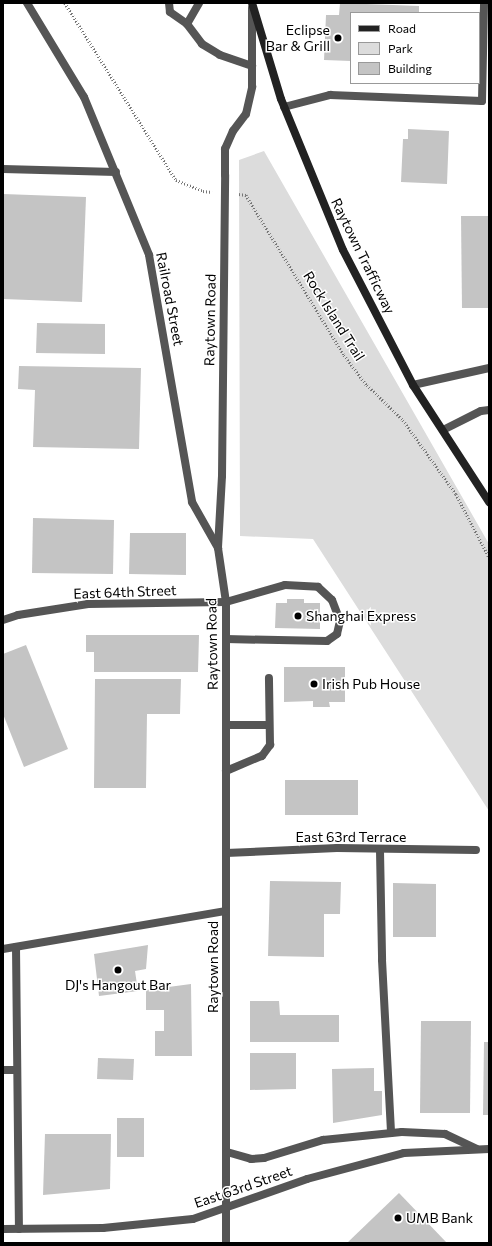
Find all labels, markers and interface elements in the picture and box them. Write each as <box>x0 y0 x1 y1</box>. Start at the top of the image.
legend <box>350 12 480 84</box>
text: Road <box>388 21 416 35</box>
place label: Eclipse Bar & Grill <box>266 22 330 54</box>
marker: Eclipse Bar & Grill <box>333 33 343 43</box>
text: Park <box>388 41 413 55</box>
text: Building <box>388 61 432 75</box>
street label: Raytown Trafficway <box>328 195 398 317</box>
street label: Railroad Street <box>153 251 187 347</box>
street label: Rock Island Trail <box>300 268 368 364</box>
street label: Raytown Road <box>201 274 219 366</box>
street label: East 64th Street <box>73 582 177 602</box>
street label: Raytown Road <box>203 598 221 690</box>
place label: Shanghai Express <box>306 608 416 624</box>
marker: Shanghai Express <box>293 611 303 621</box>
place label: Irish Pub House <box>322 676 420 692</box>
marker: Irish Pub House <box>309 679 319 689</box>
street label: East 63rd Terrace <box>296 829 406 845</box>
street label: Raytown Road <box>205 921 221 1013</box>
marker: DJ's Hangout Bar <box>113 965 123 975</box>
place label: DJ's Hangout Bar <box>65 977 171 993</box>
street label: East 63rd Street <box>192 1162 294 1212</box>
place label: UMB Bank <box>406 1210 473 1226</box>
marker: UMB Bank <box>393 1213 403 1223</box>

